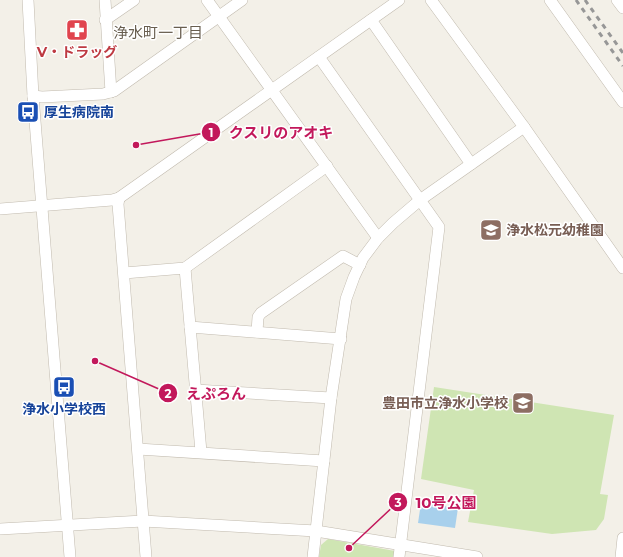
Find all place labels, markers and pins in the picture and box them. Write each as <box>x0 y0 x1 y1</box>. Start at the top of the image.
pharmacy icon: V・ドラッグ <box>64 17 90 43</box>
place label: V・ドラッグ <box>36 43 117 61</box>
bus stop icon: 厚生病院南 <box>15 99 41 125</box>
place label: 厚生病院南 <box>44 103 114 121</box>
callout: クスリのアオキ <box>201 119 342 146</box>
school or university icon: 浄水松元幼稚園 <box>478 217 504 243</box>
place label: 浄水松元幼稚園 <box>506 221 604 239</box>
bus stop icon: 浄水小学校西 <box>51 374 77 400</box>
callout: えぷろん <box>158 380 254 407</box>
school or university icon: 豊田市立浄水小学校 <box>510 390 536 416</box>
place label: 豊田市立浄水小学校 <box>382 394 508 412</box>
place label: 浄水小学校西 <box>22 400 106 418</box>
callout: 10号公園 <box>388 489 485 516</box>

